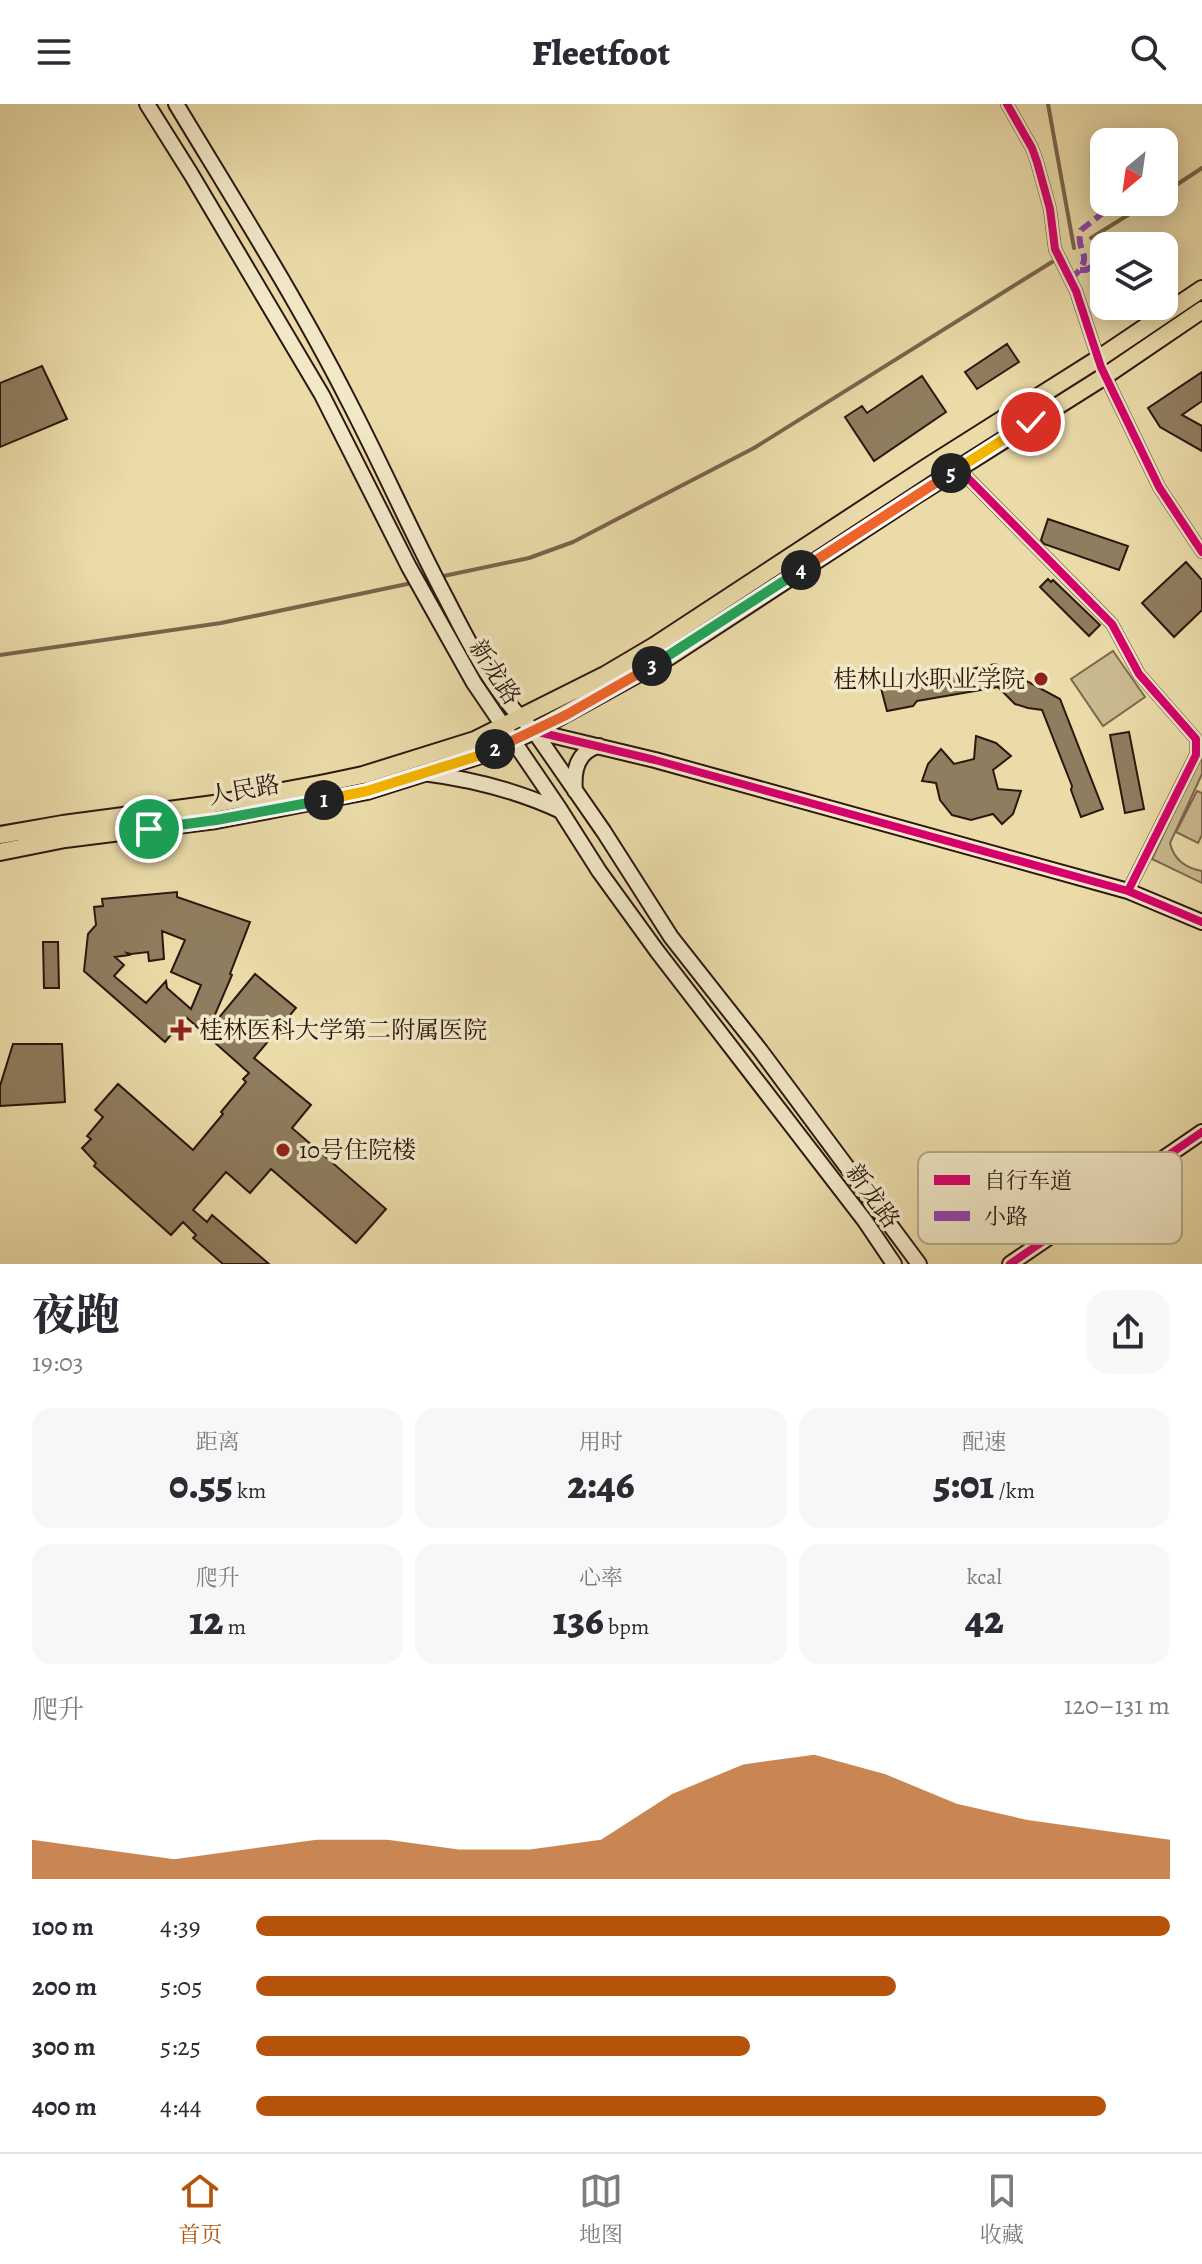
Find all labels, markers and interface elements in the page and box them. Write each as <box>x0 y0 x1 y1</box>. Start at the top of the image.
text: Fleetfoot <box>532 28 670 77</box>
icon: menu <box>32 30 76 74</box>
icon: search <box>1126 30 1170 74</box>
north arrow <box>1090 128 1178 216</box>
map controls <box>1090 128 1178 320</box>
button: layers <box>1090 232 1178 320</box>
pin <box>997 388 1065 456</box>
icon: check <box>1009 400 1053 444</box>
pin: 5 <box>931 453 971 493</box>
text: 5 <box>946 458 956 488</box>
pin: 4 <box>781 550 821 590</box>
text: 4 <box>796 555 806 585</box>
street label: 新龙路 <box>462 633 528 711</box>
pin: 3 <box>632 646 672 686</box>
text: 3 <box>647 651 657 681</box>
place label: 桂林山水职业学院 <box>833 663 1025 695</box>
marker: 桂林山水职业学院 <box>1032 670 1050 688</box>
pin: 2 <box>475 729 515 769</box>
text: 2 <box>490 734 500 764</box>
street label: 人民路 <box>206 768 282 812</box>
pin: 1 <box>304 780 344 820</box>
text: 1 <box>320 785 328 815</box>
pin <box>115 795 183 863</box>
icon: arrive <box>127 807 171 851</box>
place label: 桂林医科大学第二附属医院 <box>199 1014 487 1046</box>
marker: 桂林医科大学第二附属医院 <box>170 1019 192 1041</box>
place label: 10号住院楼 <box>299 1134 416 1166</box>
marker: 10号住院楼 <box>274 1141 292 1159</box>
legend <box>918 1152 1182 1244</box>
street label: 新龙路 <box>839 1157 907 1235</box>
text: 自行车道 <box>984 1166 1072 1196</box>
text: 小路 <box>984 1202 1028 1232</box>
text: 夜跑 <box>32 1285 120 1345</box>
button: share <box>1086 1290 1170 1374</box>
text: 19:03 <box>32 1345 84 1380</box>
text: 距离 <box>196 1427 240 1457</box>
text: 用时 <box>579 1427 623 1457</box>
text: 配速 <box>962 1427 1006 1457</box>
text: 0.55 <box>169 1457 233 1512</box>
text: 2:46 <box>567 1457 634 1512</box>
text: 5:01 <box>934 1457 994 1512</box>
text: km <box>233 1476 266 1506</box>
text: /km <box>994 1476 1035 1506</box>
text: kcal <box>967 1562 1002 1592</box>
text: 爬升 <box>196 1563 240 1593</box>
text: 心率 <box>579 1563 623 1593</box>
text: 42 <box>965 1592 1004 1647</box>
text: 12 <box>189 1593 223 1648</box>
text: 136 <box>553 1593 604 1648</box>
text: m <box>223 1612 246 1642</box>
text: bpm <box>604 1612 649 1642</box>
text: 120–131 m <box>1064 1688 1170 1723</box>
text: 爬升 <box>32 1692 84 1727</box>
text: 100 m <box>32 1909 94 1944</box>
text: 4:39 <box>160 1909 201 1944</box>
text: 200 m <box>32 1969 97 2004</box>
text: 5:05 <box>160 1969 202 2004</box>
text: 300 m <box>32 2029 96 2064</box>
text: 5:25 <box>160 2029 201 2064</box>
text: 400 m <box>32 2089 97 2124</box>
text: 4:44 <box>160 2089 202 2124</box>
tab: 首页 <box>178 2169 222 2250</box>
tab: 地图 <box>579 2169 623 2250</box>
tab: 收藏 <box>980 2169 1024 2250</box>

